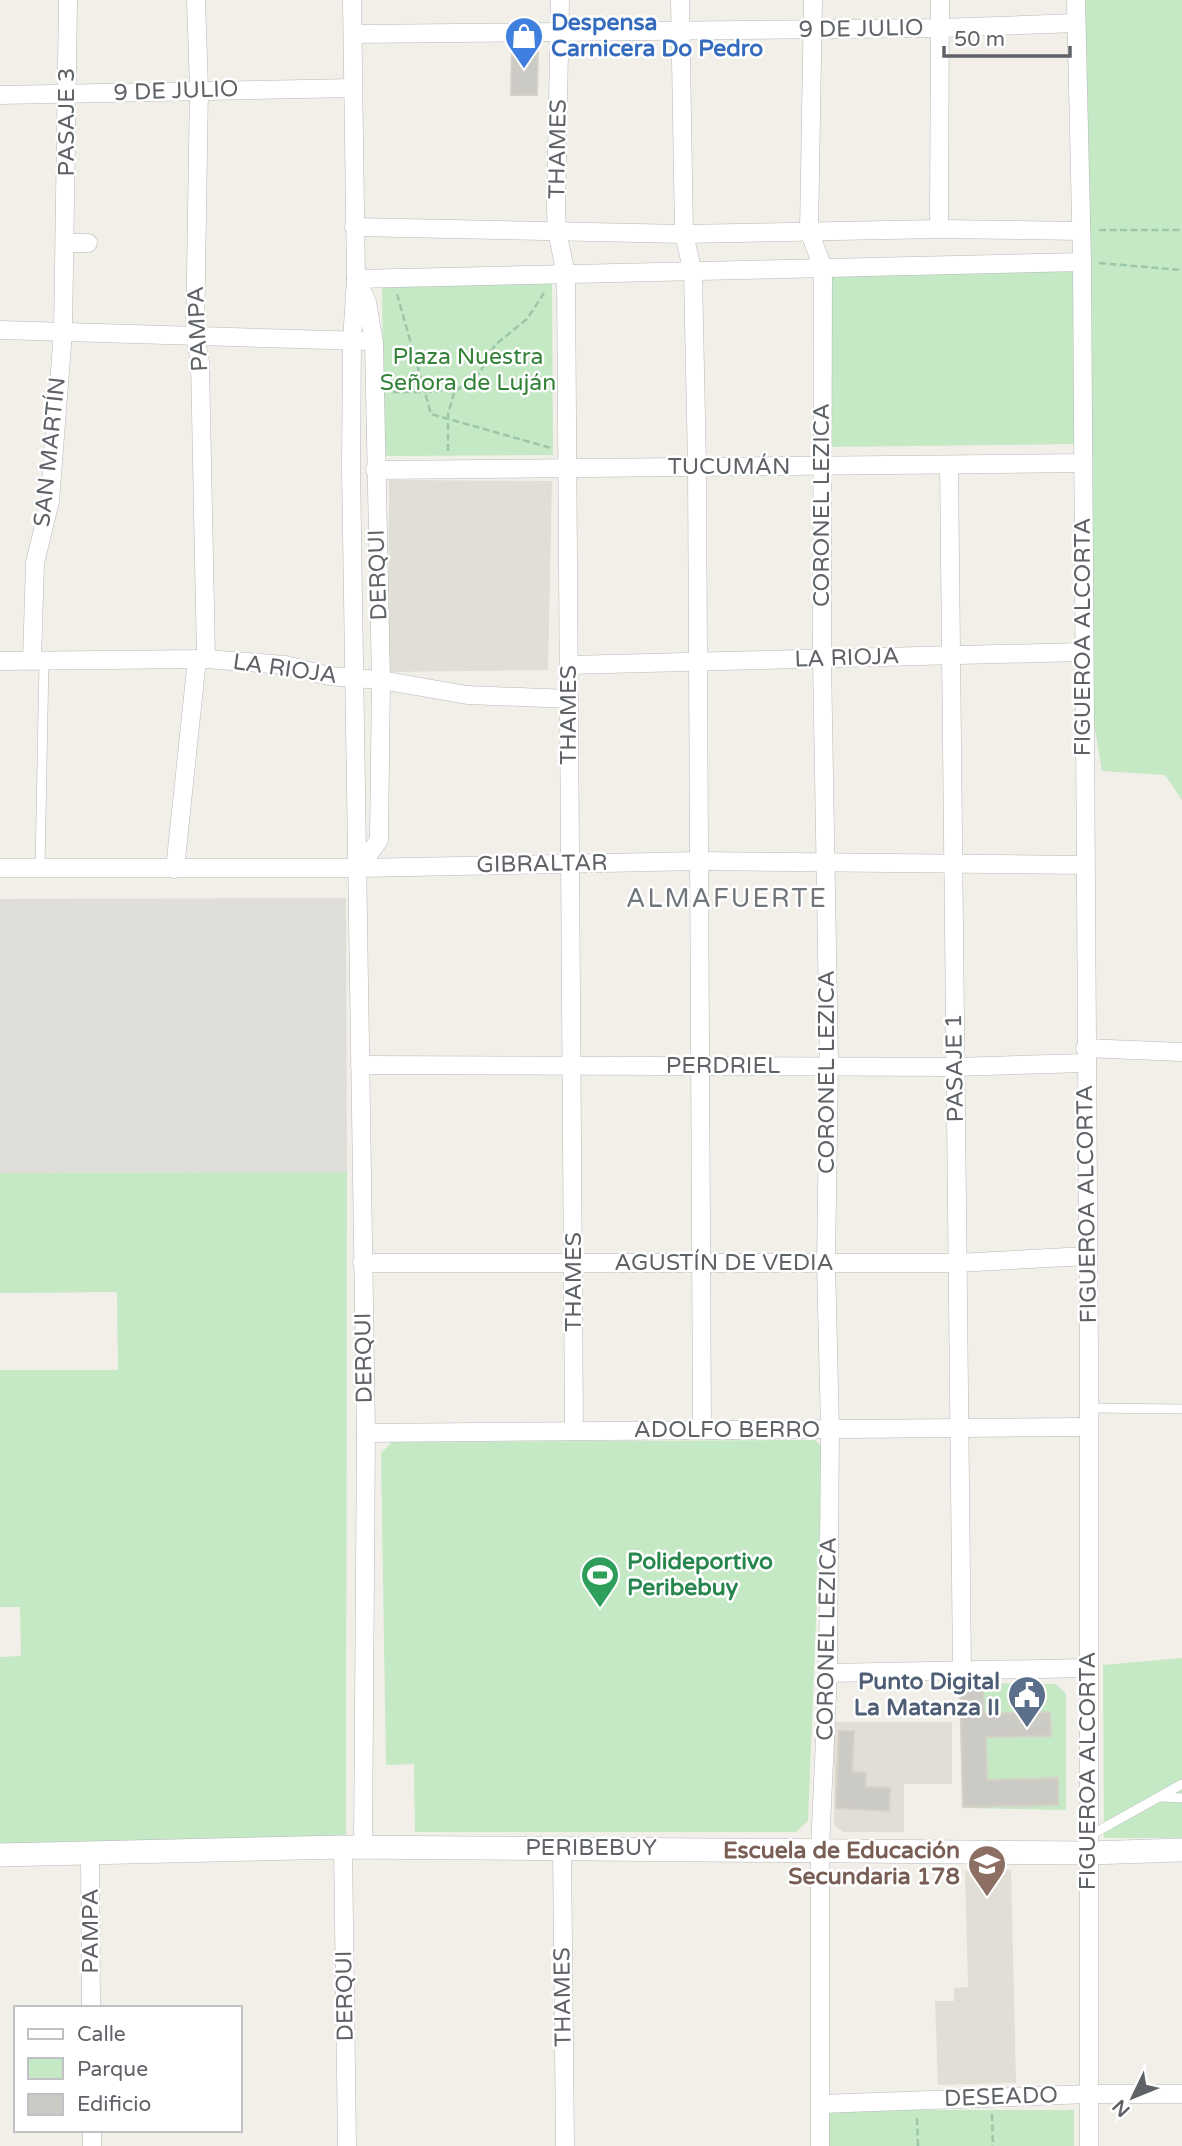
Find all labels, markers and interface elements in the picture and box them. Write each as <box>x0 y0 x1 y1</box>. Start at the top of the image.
place label: Despensa Carnicera Do Pedro <box>551 9 763 63</box>
street label: 9 DE JULIO <box>798 14 924 44</box>
scale bar <box>944 14 1070 58</box>
shop icon: Despensa Carnicera Do Pedro <box>503 15 545 70</box>
text: 50 m <box>954 27 1005 52</box>
street label: PASAJE 3 <box>53 68 81 176</box>
street label: 9 DE JULIO <box>113 75 239 107</box>
street label: THAMES <box>543 99 573 199</box>
street label: PAMPA <box>182 286 214 372</box>
park label: Plaza Nuestra Señora de Luján <box>380 343 556 397</box>
street label: SAN MARTÍN <box>28 376 72 528</box>
street label: CORONEL LEZICA <box>808 403 836 607</box>
street label: TUCUMÁN <box>668 453 790 481</box>
street label: FIGUEROA ALCORTA <box>1069 518 1097 756</box>
street label: DERQUI <box>362 529 394 621</box>
street label: LA RIOJA <box>794 642 900 674</box>
street label: LA RIOJA <box>231 648 339 690</box>
street label: THAMES <box>555 665 583 765</box>
street label: GIBRALTAR <box>476 849 608 879</box>
district label: ALMAFUERTE <box>626 883 828 914</box>
street label: CORONEL LEZICA <box>813 970 841 1174</box>
street label: PASAJE 1 <box>940 1013 970 1123</box>
street label: PERDRIEL <box>666 1052 780 1080</box>
street label: FIGUEROA ALCORTA <box>1071 1084 1103 1324</box>
street label: THAMES <box>560 1232 588 1332</box>
street label: AGUSTÍN DE VEDIA <box>614 1249 834 1277</box>
street label: DERQUI <box>349 1312 379 1404</box>
street label: ADOLFO BERRO <box>634 1416 820 1444</box>
street label: CORONEL LEZICA <box>811 1537 843 1741</box>
place label: Polideportivo Peribebuy <box>627 1548 773 1602</box>
sports icon: Polideportivo Peribebuy <box>579 1554 621 1609</box>
street label: FIGUEROA ALCORTA <box>1074 1652 1102 1890</box>
place label: Punto Digital La Matanza II <box>854 1668 1000 1722</box>
public building icon: Punto Digital La Matanza II <box>1006 1674 1048 1729</box>
street label: PERIBEBUY <box>525 1834 657 1862</box>
place label: Escuela de Educación Secundaria 178 <box>723 1837 960 1891</box>
school or university icon: Escuela de Educación Secundaria 178 <box>966 1843 1008 1898</box>
street label: PAMPA <box>77 1888 105 1974</box>
street label: THAMES <box>548 1947 578 2047</box>
street label: DERQUI <box>330 1950 360 2042</box>
legend <box>14 2006 242 2132</box>
text: Calle <box>77 2022 126 2047</box>
text: Parque <box>77 2057 148 2082</box>
north arrow <box>1098 2062 1168 2132</box>
street label: DESEADO <box>944 2081 1058 2113</box>
text: Edificio <box>77 2092 151 2117</box>
text: N <box>1108 2095 1135 2121</box>

